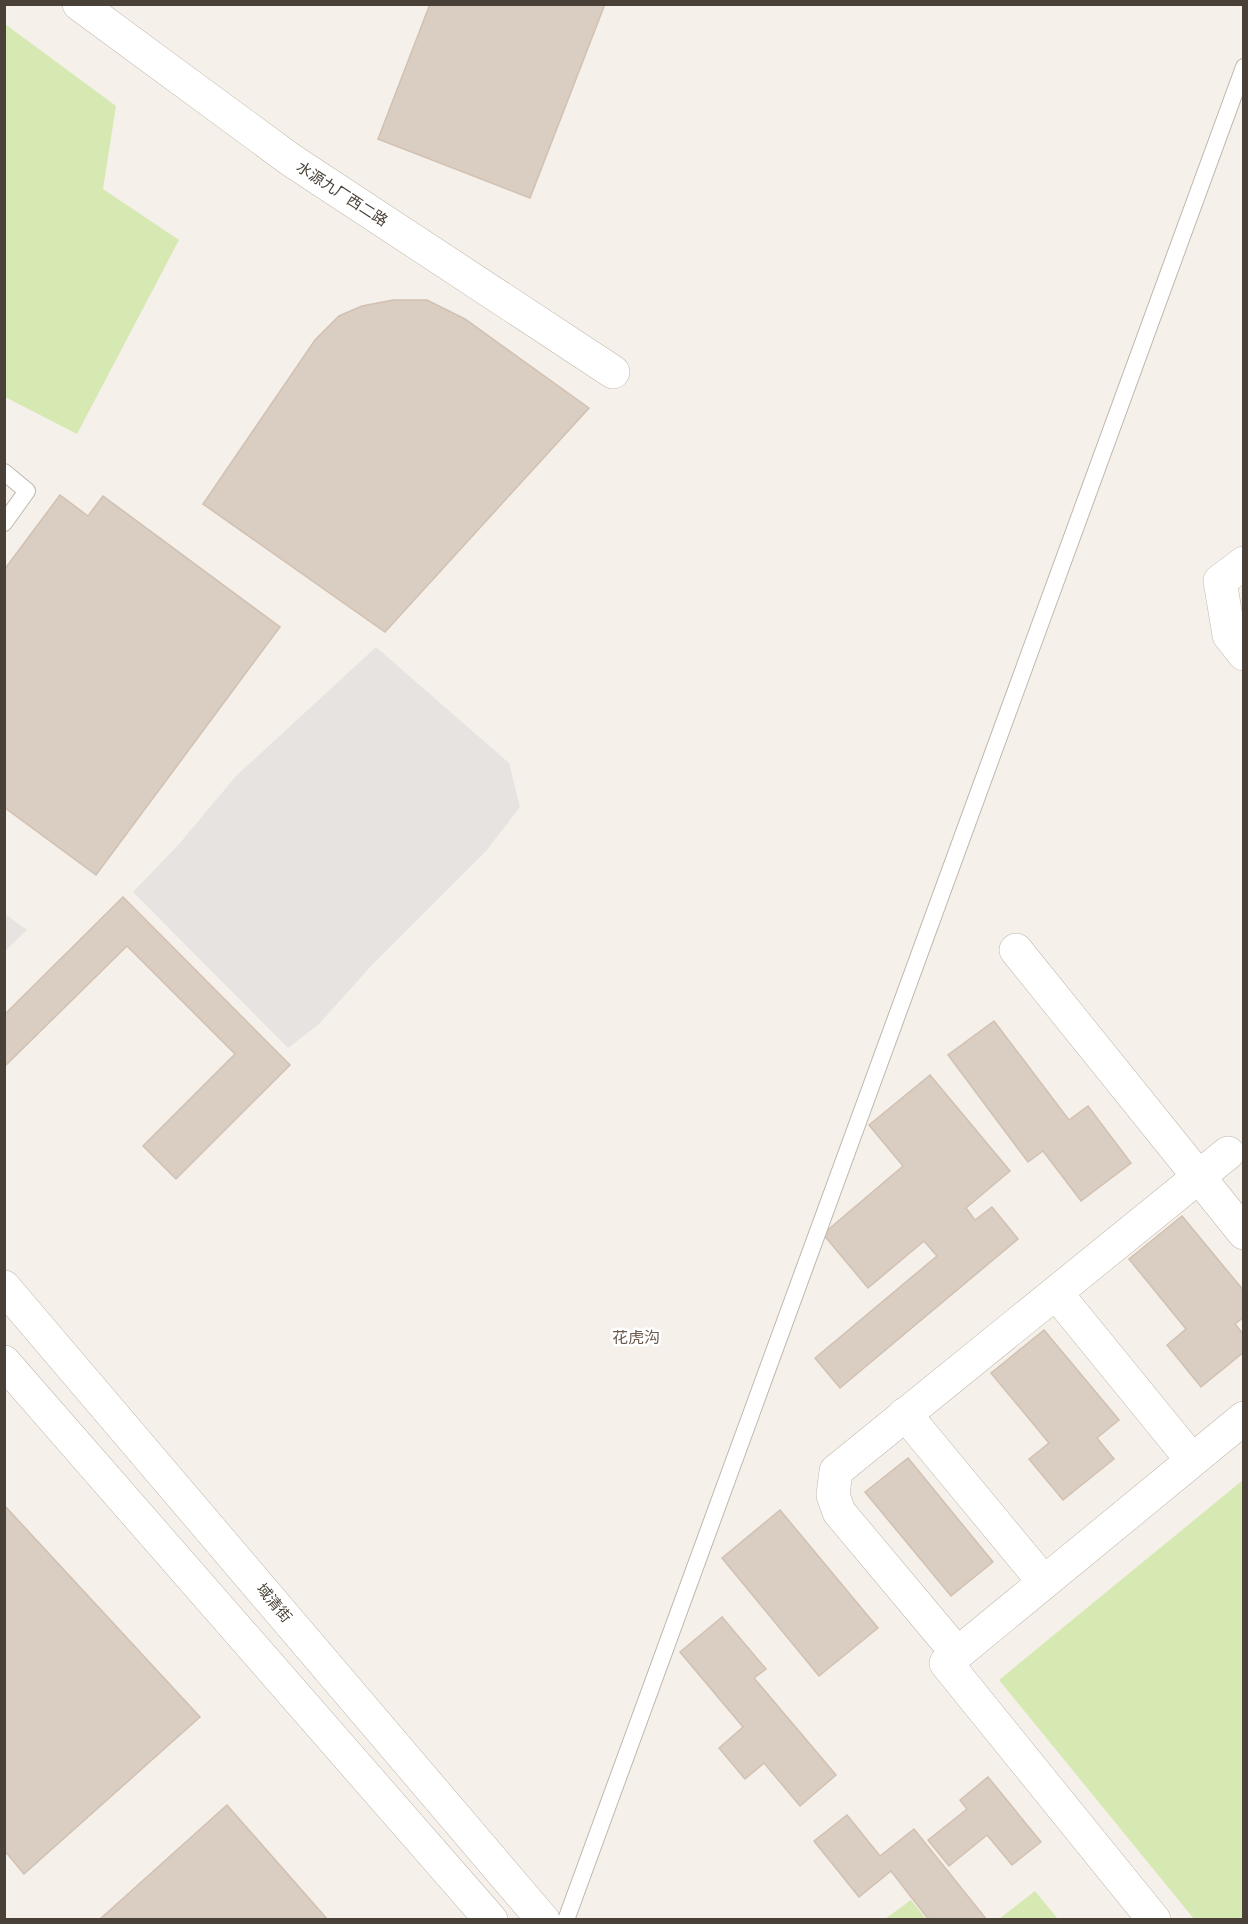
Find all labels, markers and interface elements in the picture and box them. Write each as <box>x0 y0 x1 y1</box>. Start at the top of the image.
street label: 水源九厂西二路 <box>293 158 391 230</box>
district label: 花虎沟 <box>612 1328 660 1347</box>
street label: 域清街 <box>253 1580 295 1626</box>

